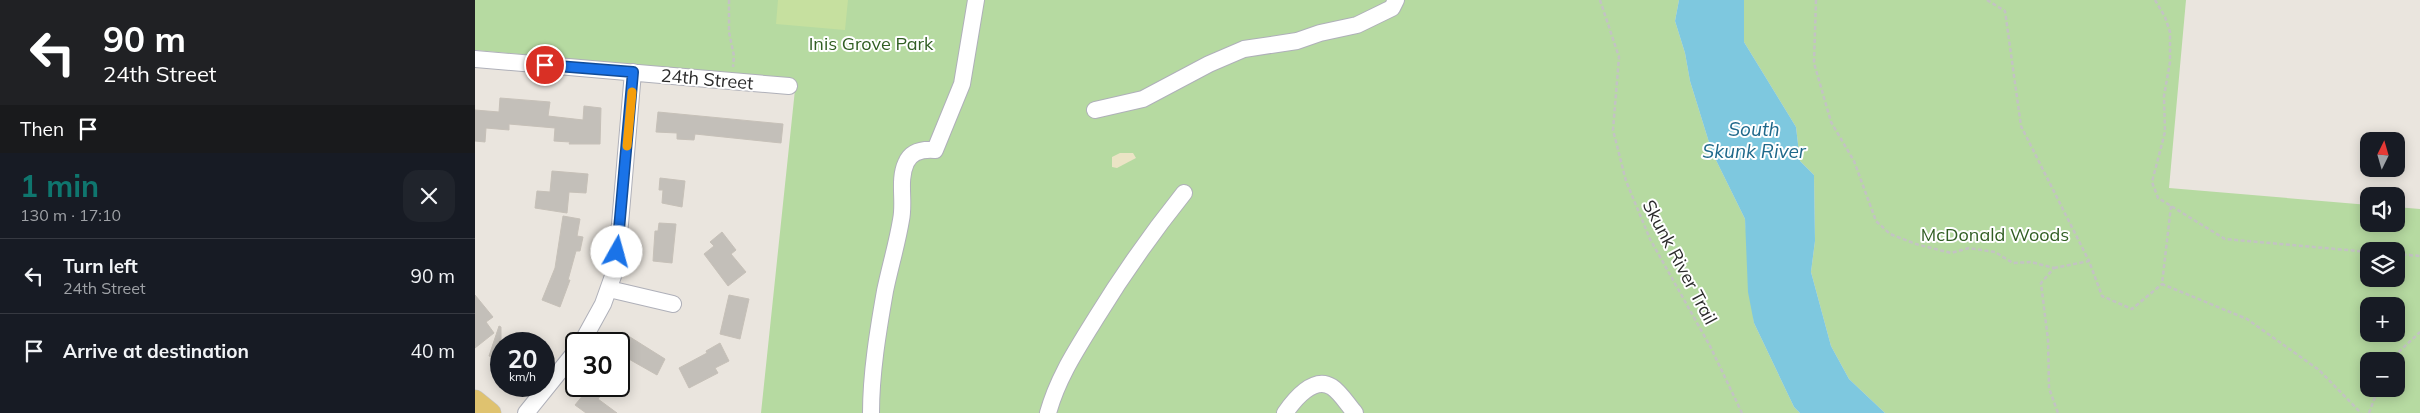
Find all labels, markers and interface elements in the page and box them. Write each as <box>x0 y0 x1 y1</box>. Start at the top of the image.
text: 90 m <box>103 17 186 61</box>
icon: left <box>20 20 85 85</box>
park label: Inis Grove Park <box>809 32 934 55</box>
pin <box>524 44 566 86</box>
icon: arrive <box>531 51 559 79</box>
text: 24th Street <box>103 60 217 88</box>
street label: 24th Street <box>660 63 754 95</box>
icon: arrive <box>74 115 102 143</box>
text: Then <box>20 117 64 141</box>
water label: South Skunk River <box>1702 117 1807 163</box>
north arrow <box>2360 132 2405 178</box>
map controls <box>2360 132 2405 397</box>
text: 1 min <box>20 167 99 205</box>
button: close <box>403 170 455 222</box>
button: sound <box>2360 187 2405 232</box>
street label: Skunk River Trail <box>1637 196 1723 328</box>
text: 130 m · 17:10 <box>20 205 121 225</box>
park label: McDonald Woods <box>1921 223 2069 246</box>
position arrow <box>590 225 642 277</box>
button: layers <box>2360 242 2405 287</box>
text: Turn left <box>63 254 138 278</box>
icon: left <box>20 262 48 290</box>
text: 90 m <box>411 264 455 288</box>
text: 24th Street <box>63 278 146 298</box>
button: + <box>2360 297 2405 342</box>
speed limit sign: 30 <box>565 332 630 397</box>
icon: arrive <box>20 337 48 365</box>
text: Arrive at destination <box>63 339 249 363</box>
text: 40 m <box>411 339 455 363</box>
text: 20 <box>507 343 538 374</box>
button: − <box>2360 352 2405 397</box>
text: km/h <box>509 369 536 384</box>

